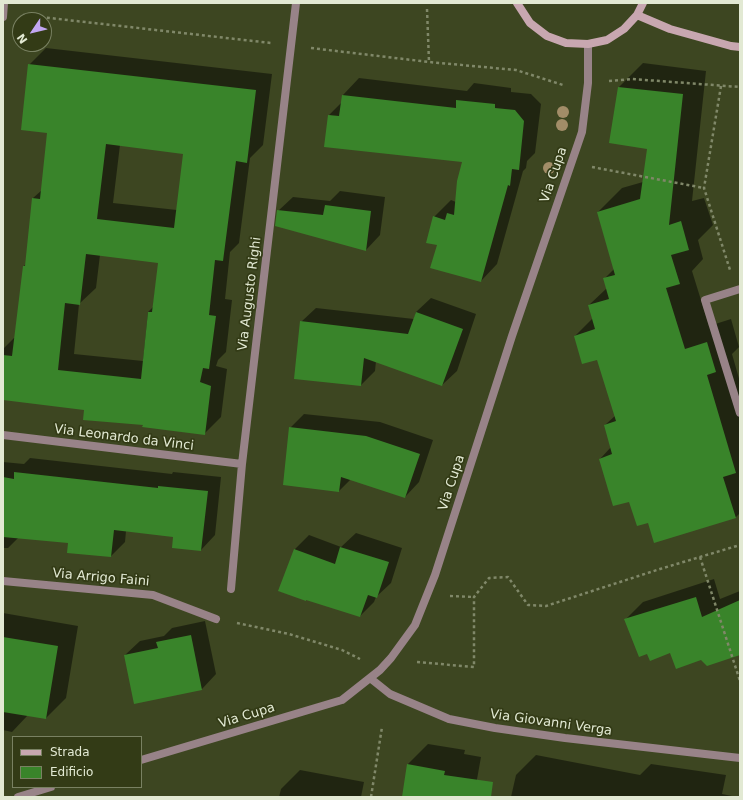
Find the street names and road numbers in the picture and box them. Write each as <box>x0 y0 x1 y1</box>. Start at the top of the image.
street label: Via Cupa <box>537 145 571 205</box>
street label: Via Augusto Righi <box>235 236 265 352</box>
street label: Via Leonardo da Vinci <box>53 422 195 454</box>
street label: Via Cupa <box>436 453 468 513</box>
street label: Via Arrigo Faini <box>52 566 150 590</box>
street label: Via Cupa <box>217 700 277 732</box>
street label: Via Giovanni Verga <box>489 707 613 739</box>

